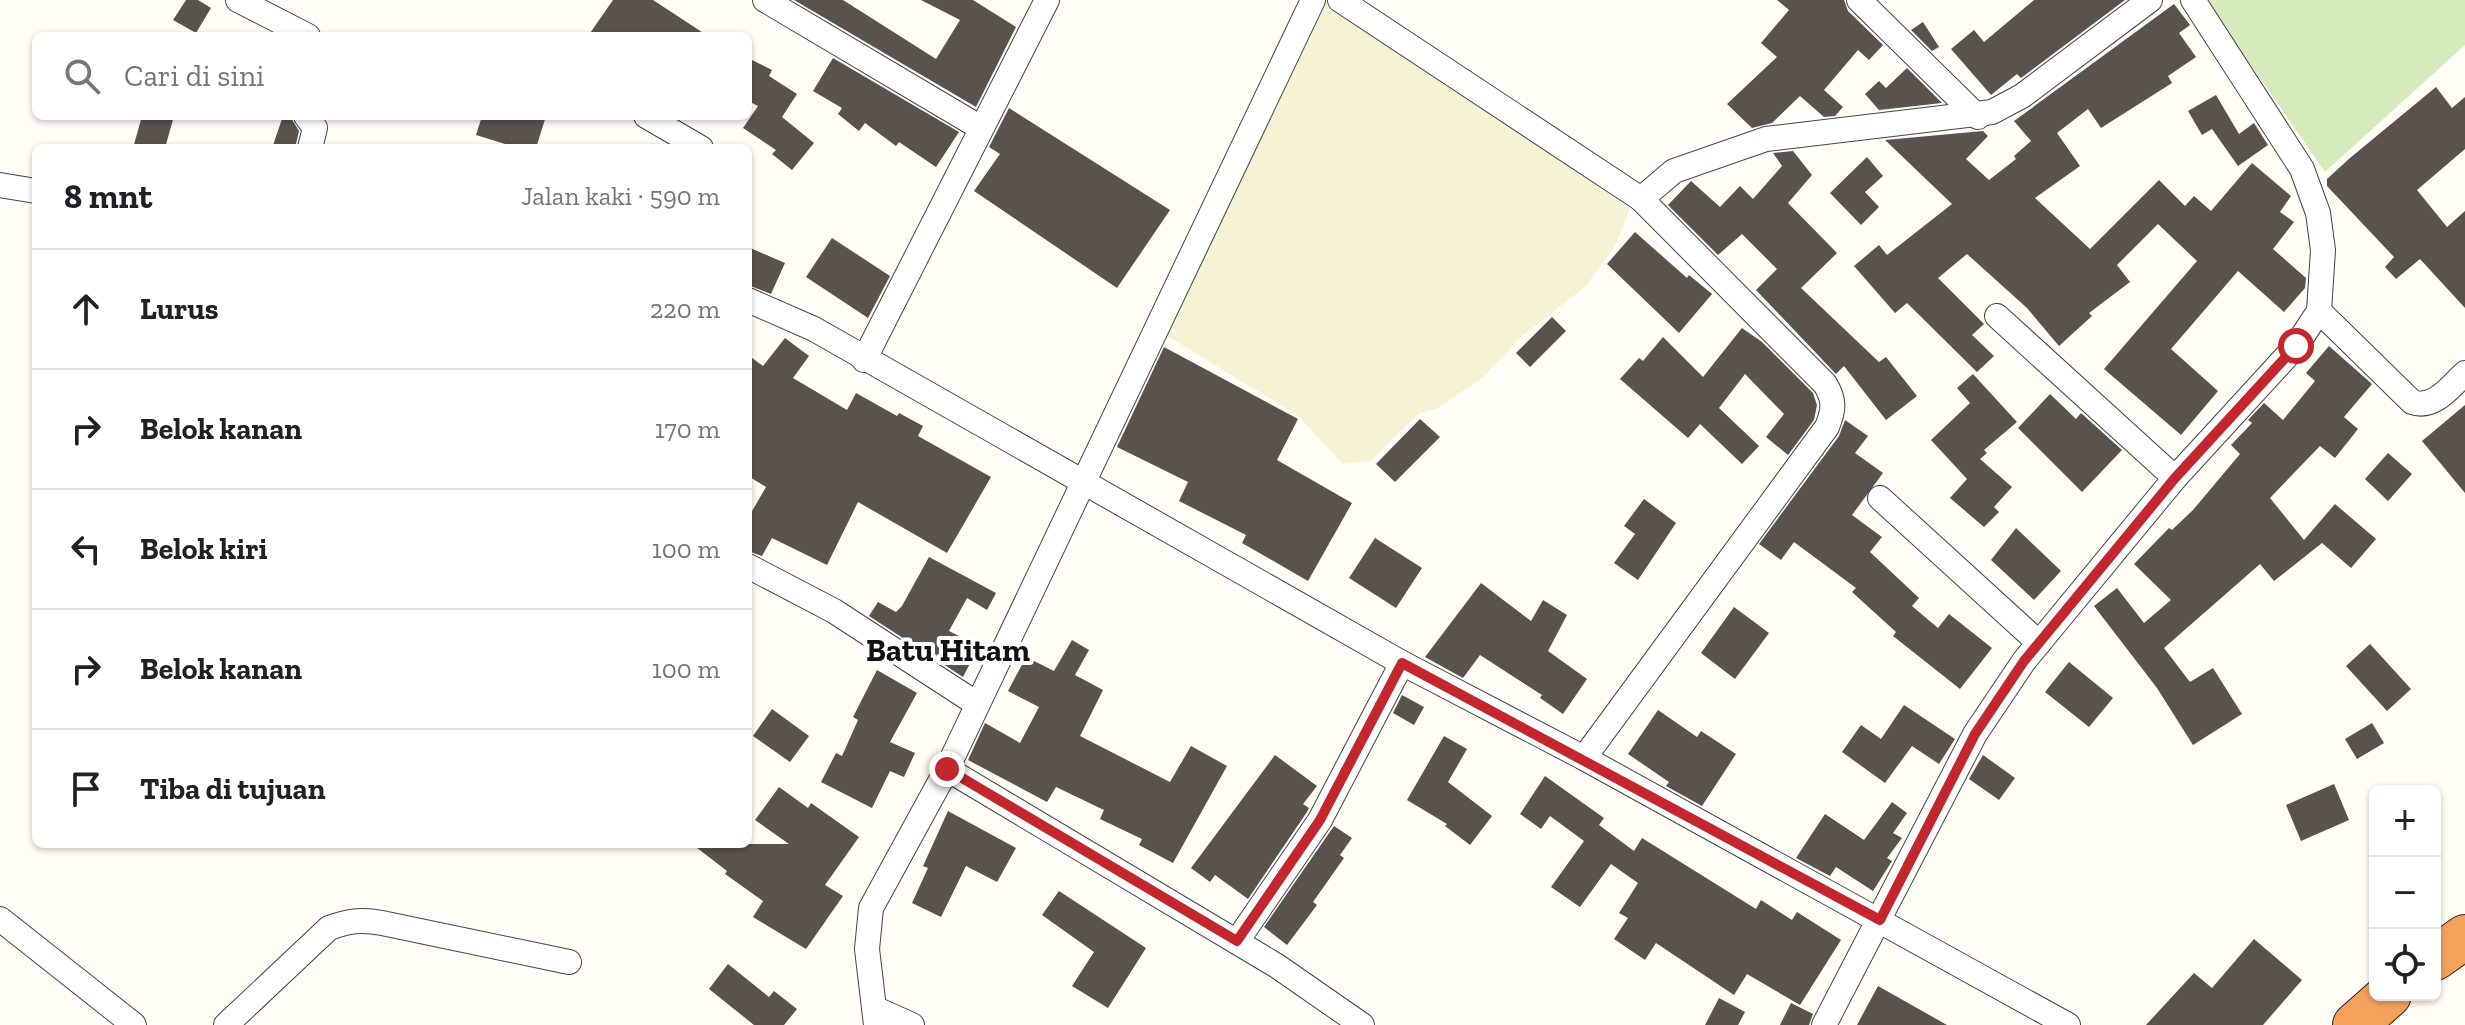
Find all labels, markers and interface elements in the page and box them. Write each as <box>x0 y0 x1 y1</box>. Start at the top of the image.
search box <box>32 32 752 120</box>
icon: search <box>60 54 104 98</box>
text: Cari di sini <box>124 58 265 94</box>
text: 8 mnt <box>64 176 152 217</box>
text: Jalan kaki · 590 m <box>521 180 720 212</box>
icon: ahead <box>64 287 108 331</box>
text: Lurus <box>140 291 219 327</box>
text: 220 m <box>650 293 720 325</box>
route start <box>2278 328 2314 364</box>
icon: right <box>64 407 108 451</box>
text: Belok kanan <box>140 411 302 447</box>
text: 170 m <box>655 413 720 445</box>
icon: left <box>64 527 108 571</box>
text: Belok kiri <box>140 531 267 567</box>
text: 100 m <box>652 533 720 565</box>
district label: Batu Hitam <box>866 631 1030 669</box>
icon: right <box>64 647 108 691</box>
text: Belok kanan <box>140 651 302 687</box>
text: 100 m <box>652 653 720 685</box>
route end <box>929 751 965 787</box>
icon: arrive <box>64 767 108 811</box>
text: Tiba di tujuan <box>140 771 325 807</box>
map controls <box>2369 785 2441 1001</box>
button: + <box>2369 785 2441 857</box>
button: − <box>2369 857 2441 929</box>
button: locate <box>2369 929 2441 1001</box>

